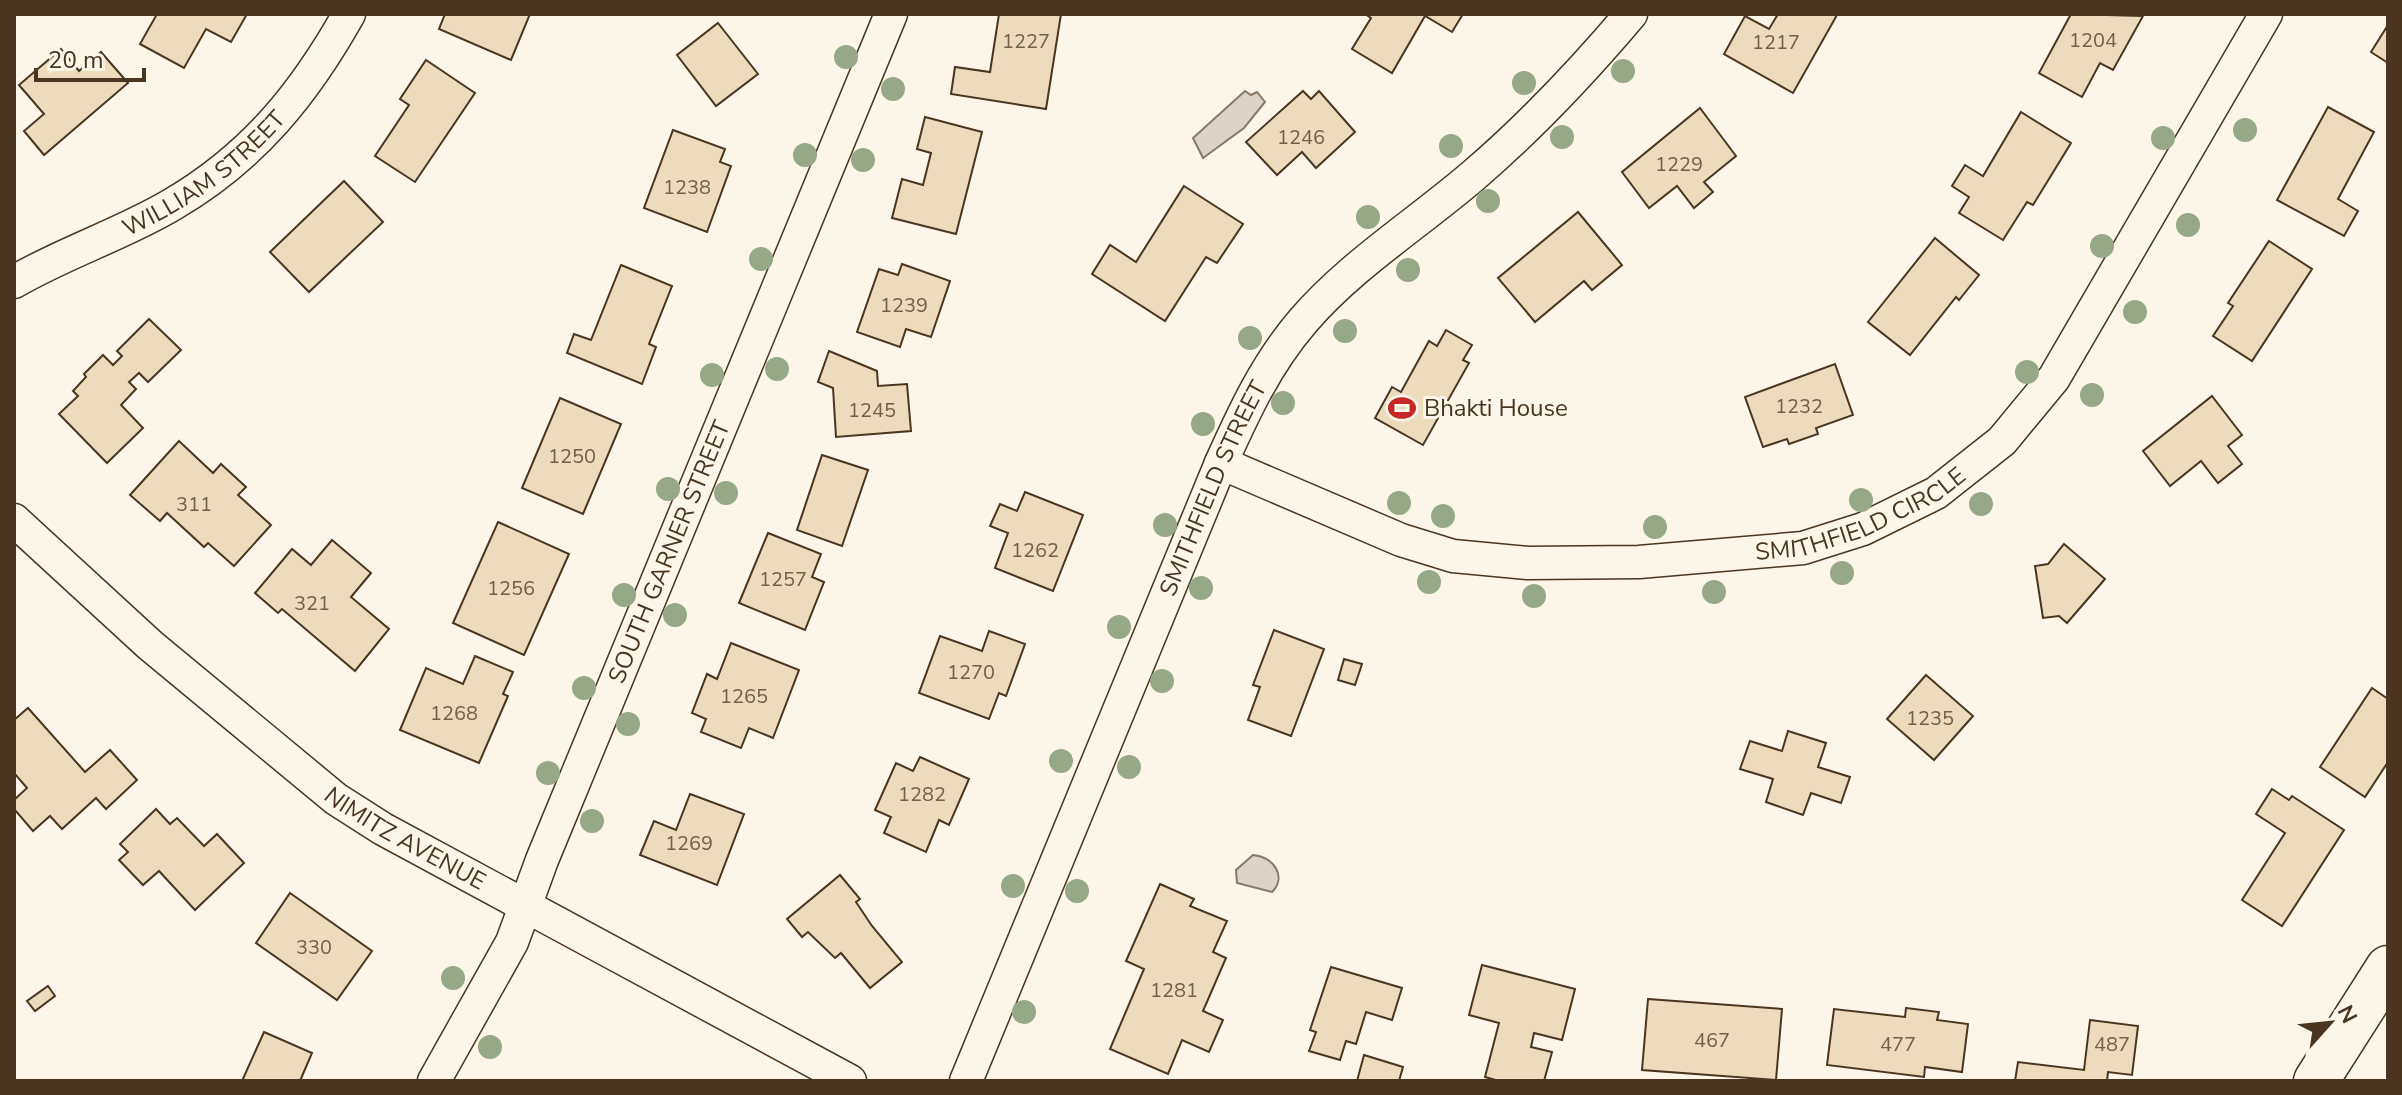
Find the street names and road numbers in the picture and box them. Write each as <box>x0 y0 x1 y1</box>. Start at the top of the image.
street label: WILLIAM STREET <box>117 103 293 244</box>
street label: SMITHFIELD STREET <box>1152 375 1274 601</box>
street label: SOUTH GARNER STREET <box>601 415 738 688</box>
street label: SMITHFIELD CIRCLE <box>1754 460 1972 568</box>
street label: NIMITZ AVENUE <box>317 780 492 898</box>

